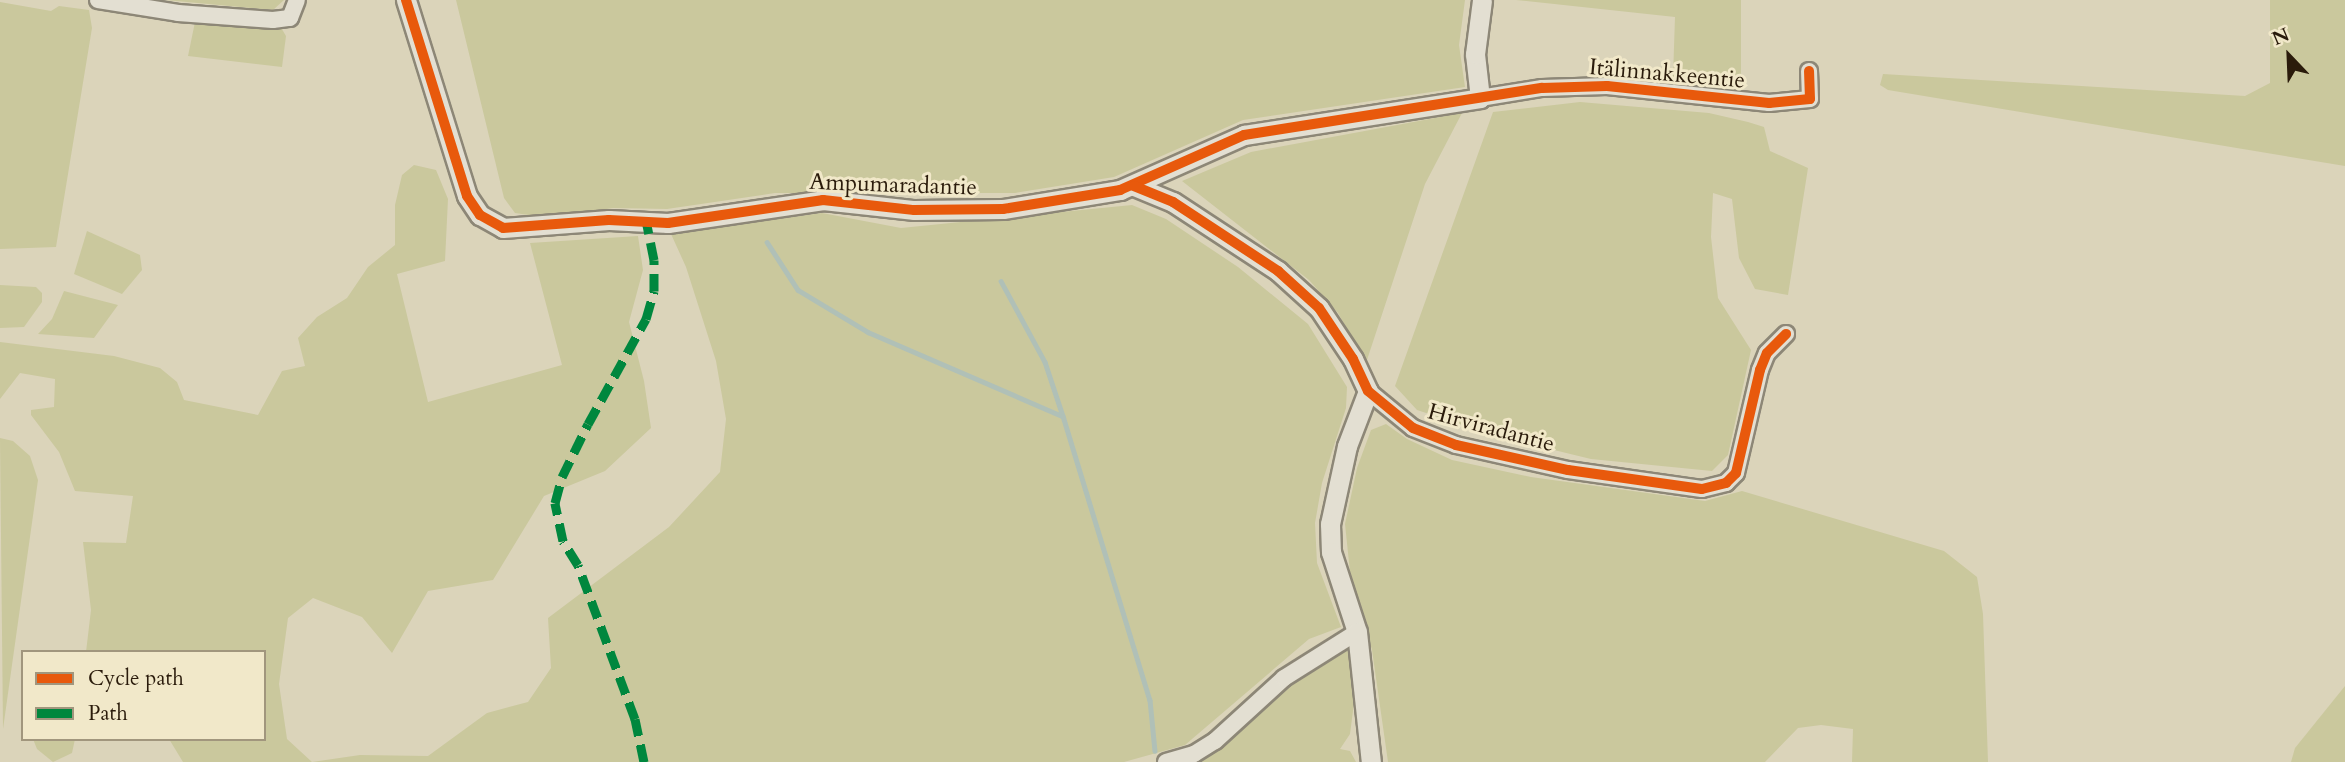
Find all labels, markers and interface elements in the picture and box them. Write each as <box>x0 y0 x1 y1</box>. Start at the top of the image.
north arrow <box>2254 21 2324 91</box>
text: N <box>2268 21 2293 52</box>
street label: Itälinnakkeentie <box>1588 53 1746 95</box>
street label: Ampumaradantie <box>809 168 977 202</box>
street label: Hirviradantie <box>1425 398 1557 458</box>
legend <box>21 650 266 741</box>
text: Cycle path <box>88 664 184 693</box>
text: Path <box>88 699 128 728</box>

